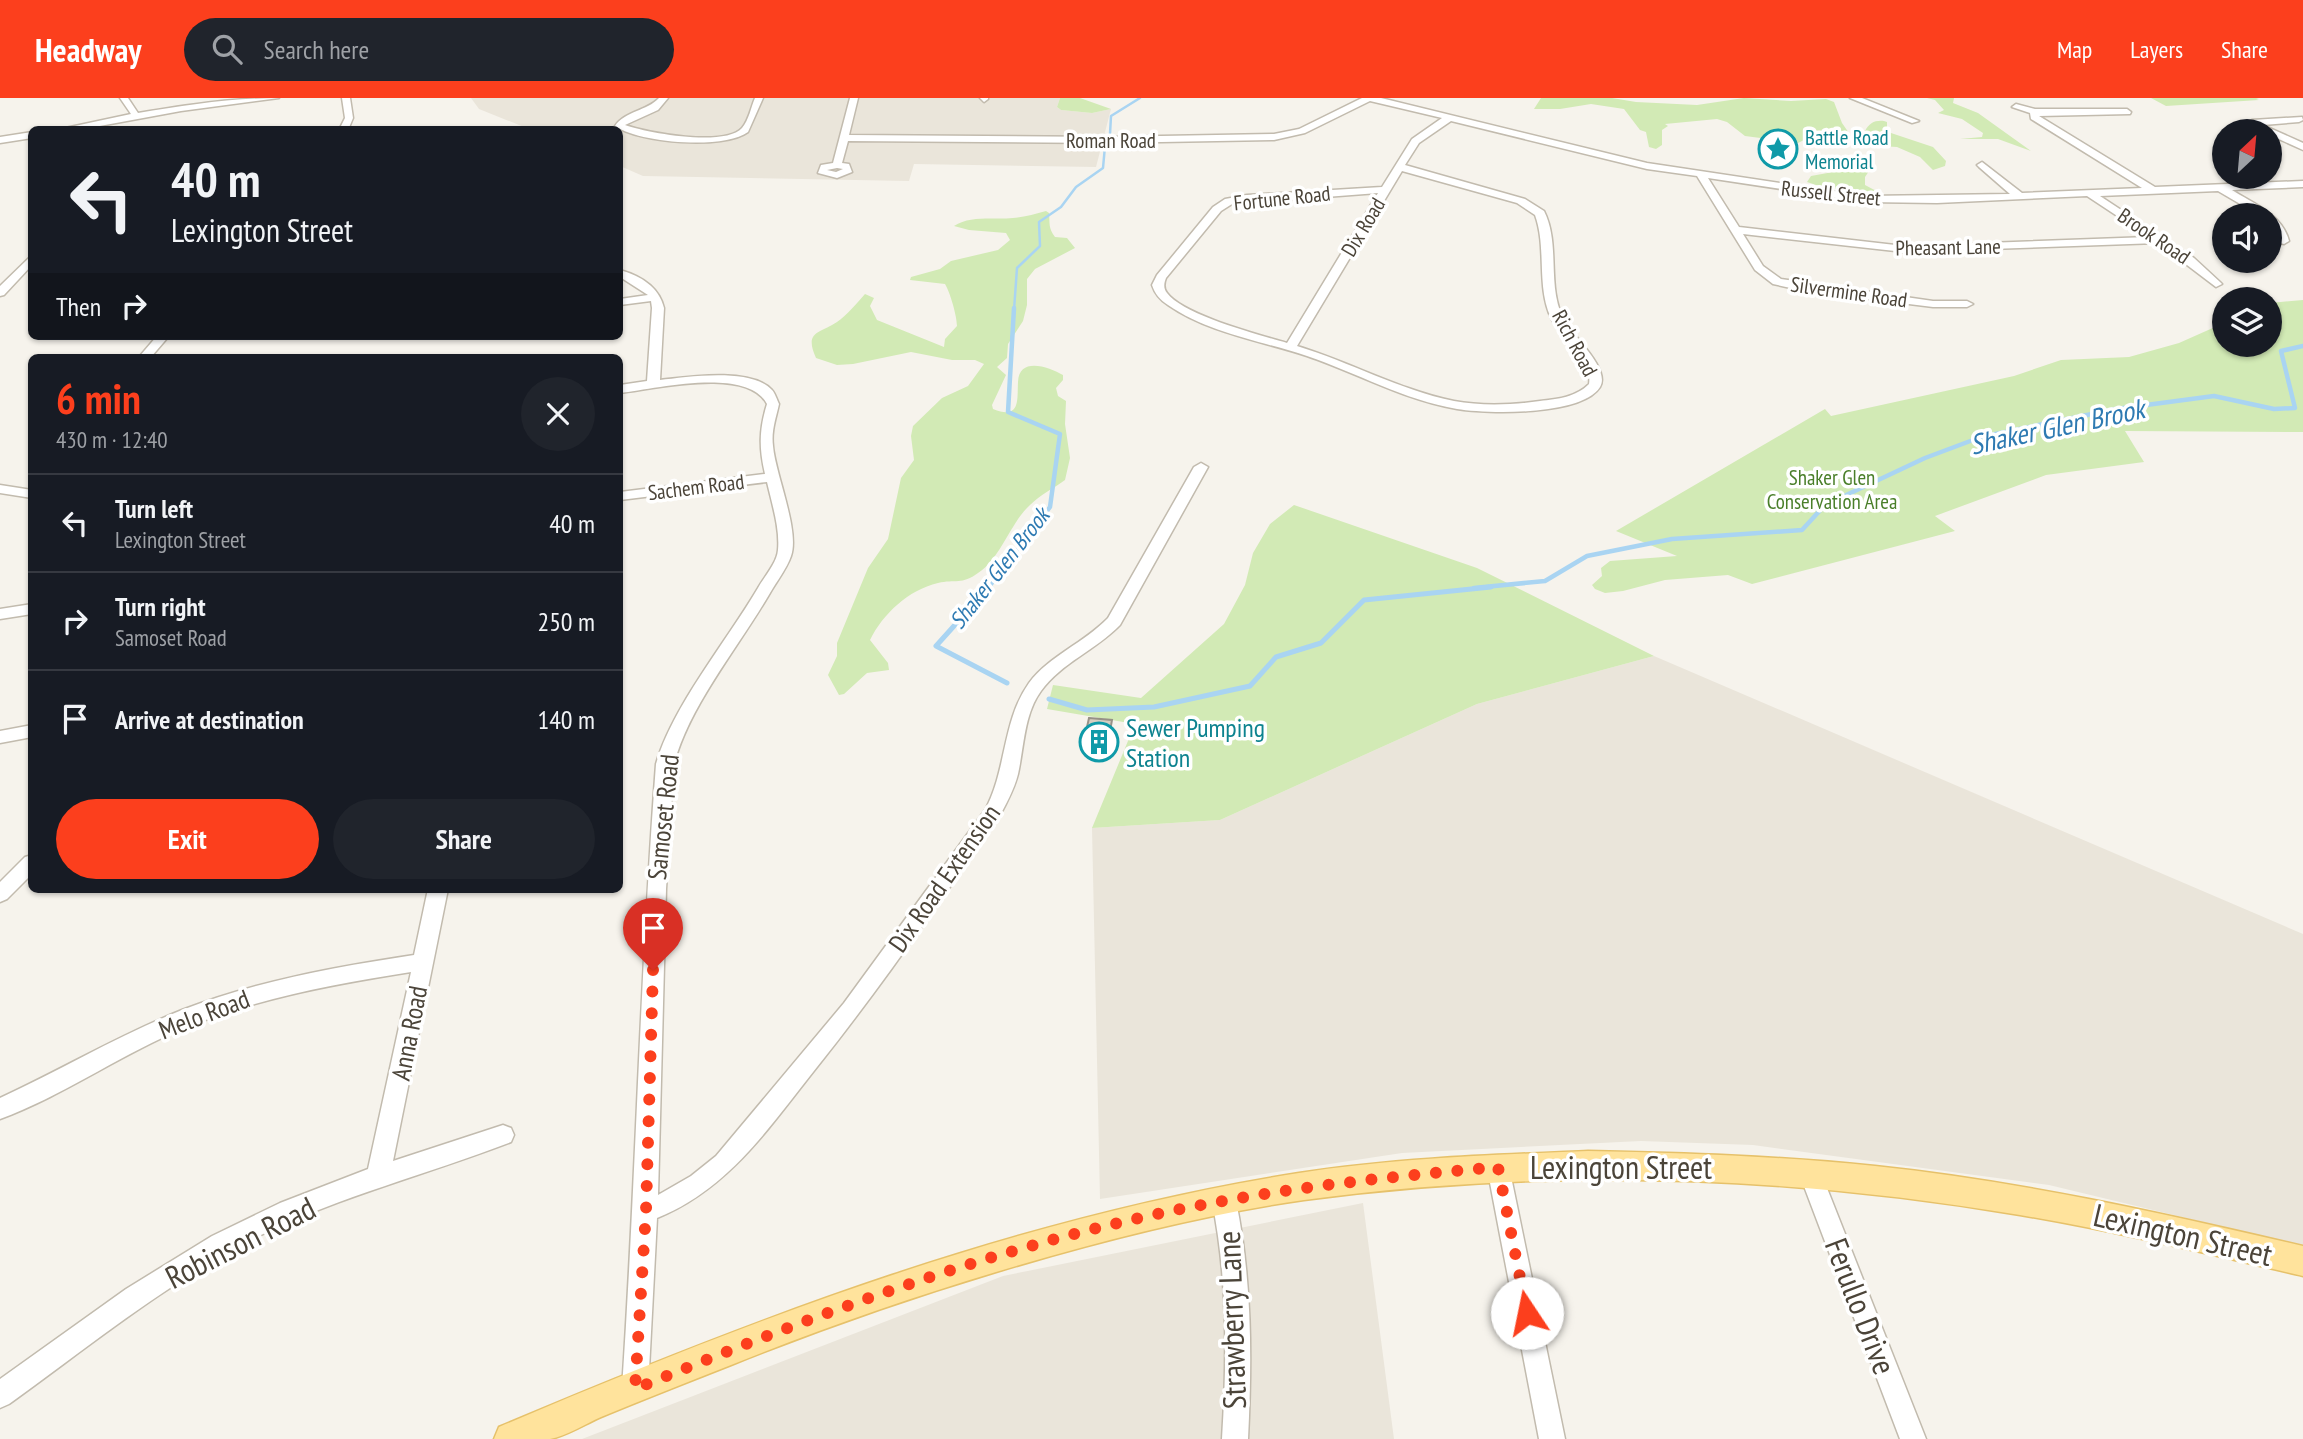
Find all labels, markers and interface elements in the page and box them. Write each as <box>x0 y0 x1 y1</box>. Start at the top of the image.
search box <box>184 18 674 81</box>
text: Headway <box>35 28 142 71</box>
icon: search <box>208 30 246 68</box>
text: Search here <box>264 33 369 66</box>
text: Map <box>2057 34 2092 65</box>
text: Layers <box>2130 34 2183 65</box>
text: Share <box>2221 34 2268 65</box>
north arrow <box>2212 119 2282 189</box>
map controls <box>2212 119 2282 357</box>
place label: Battle Road Memorial <box>1805 124 1889 175</box>
street label: Roman Road <box>1066 127 1156 154</box>
place icon: Battle Road Memorial <box>1757 128 1799 170</box>
text: 40 m <box>171 147 260 211</box>
icon: left <box>56 154 147 245</box>
street label: Russell Street <box>1780 174 1882 212</box>
street label: Fortune Road <box>1232 180 1332 216</box>
street label: Dix Road <box>1335 193 1391 261</box>
street label: Brook Road <box>2113 202 2195 270</box>
button: sound <box>2212 203 2282 273</box>
text: Lexington Street <box>171 209 353 251</box>
street label: Pheasant Lane <box>1895 233 2001 261</box>
street label: Silvermine Road <box>1789 270 1909 314</box>
icon: right <box>115 287 153 325</box>
button: layers <box>2212 287 2282 357</box>
text: Then <box>56 290 101 323</box>
street label: Rich Road <box>1546 305 1604 381</box>
text: 6 min <box>56 371 141 426</box>
button: close <box>521 377 595 451</box>
water label: Shaker Glen Brook <box>1966 389 2151 463</box>
text: 430 m · 12:40 <box>56 425 168 454</box>
park label: Shaker Glen Conservation Area <box>1767 464 1897 515</box>
street label: Sachem Road <box>646 468 746 506</box>
text: Turn left <box>115 492 193 525</box>
water label: Shaker Glen Brook <box>943 499 1057 634</box>
icon: left <box>56 504 94 542</box>
text: 40 m <box>549 507 595 540</box>
text: Lexington Street <box>115 525 246 554</box>
text: Turn right <box>115 590 206 623</box>
icon: right <box>56 602 94 640</box>
text: 250 m <box>537 605 595 638</box>
text: Samoset Road <box>115 623 227 652</box>
icon: arrive <box>56 700 94 738</box>
text: Arrive at destination <box>115 703 304 736</box>
text: 140 m <box>537 703 595 736</box>
place label: Sewer Pumping Station <box>1126 711 1265 774</box>
building icon: Sewer Pumping Station <box>1078 721 1120 763</box>
street label: Samoset Road <box>640 753 686 881</box>
street label: Dix Road Extension <box>881 798 1007 958</box>
button: Exit <box>56 799 319 879</box>
button: Share <box>333 799 595 879</box>
pin <box>623 898 683 970</box>
icon: arrive <box>634 909 672 947</box>
street label: Melo Road <box>154 982 254 1046</box>
street label: Anna Road <box>384 983 434 1083</box>
street label: Lexington Street <box>1530 1146 1712 1188</box>
street label: Robinson Road <box>158 1186 322 1298</box>
street label: Lexington Street <box>2090 1193 2277 1275</box>
street label: Strawberry Lane <box>1207 1230 1255 1410</box>
street label: Ferullo Drive <box>1816 1232 1906 1380</box>
position arrow <box>1490 1276 1564 1350</box>

